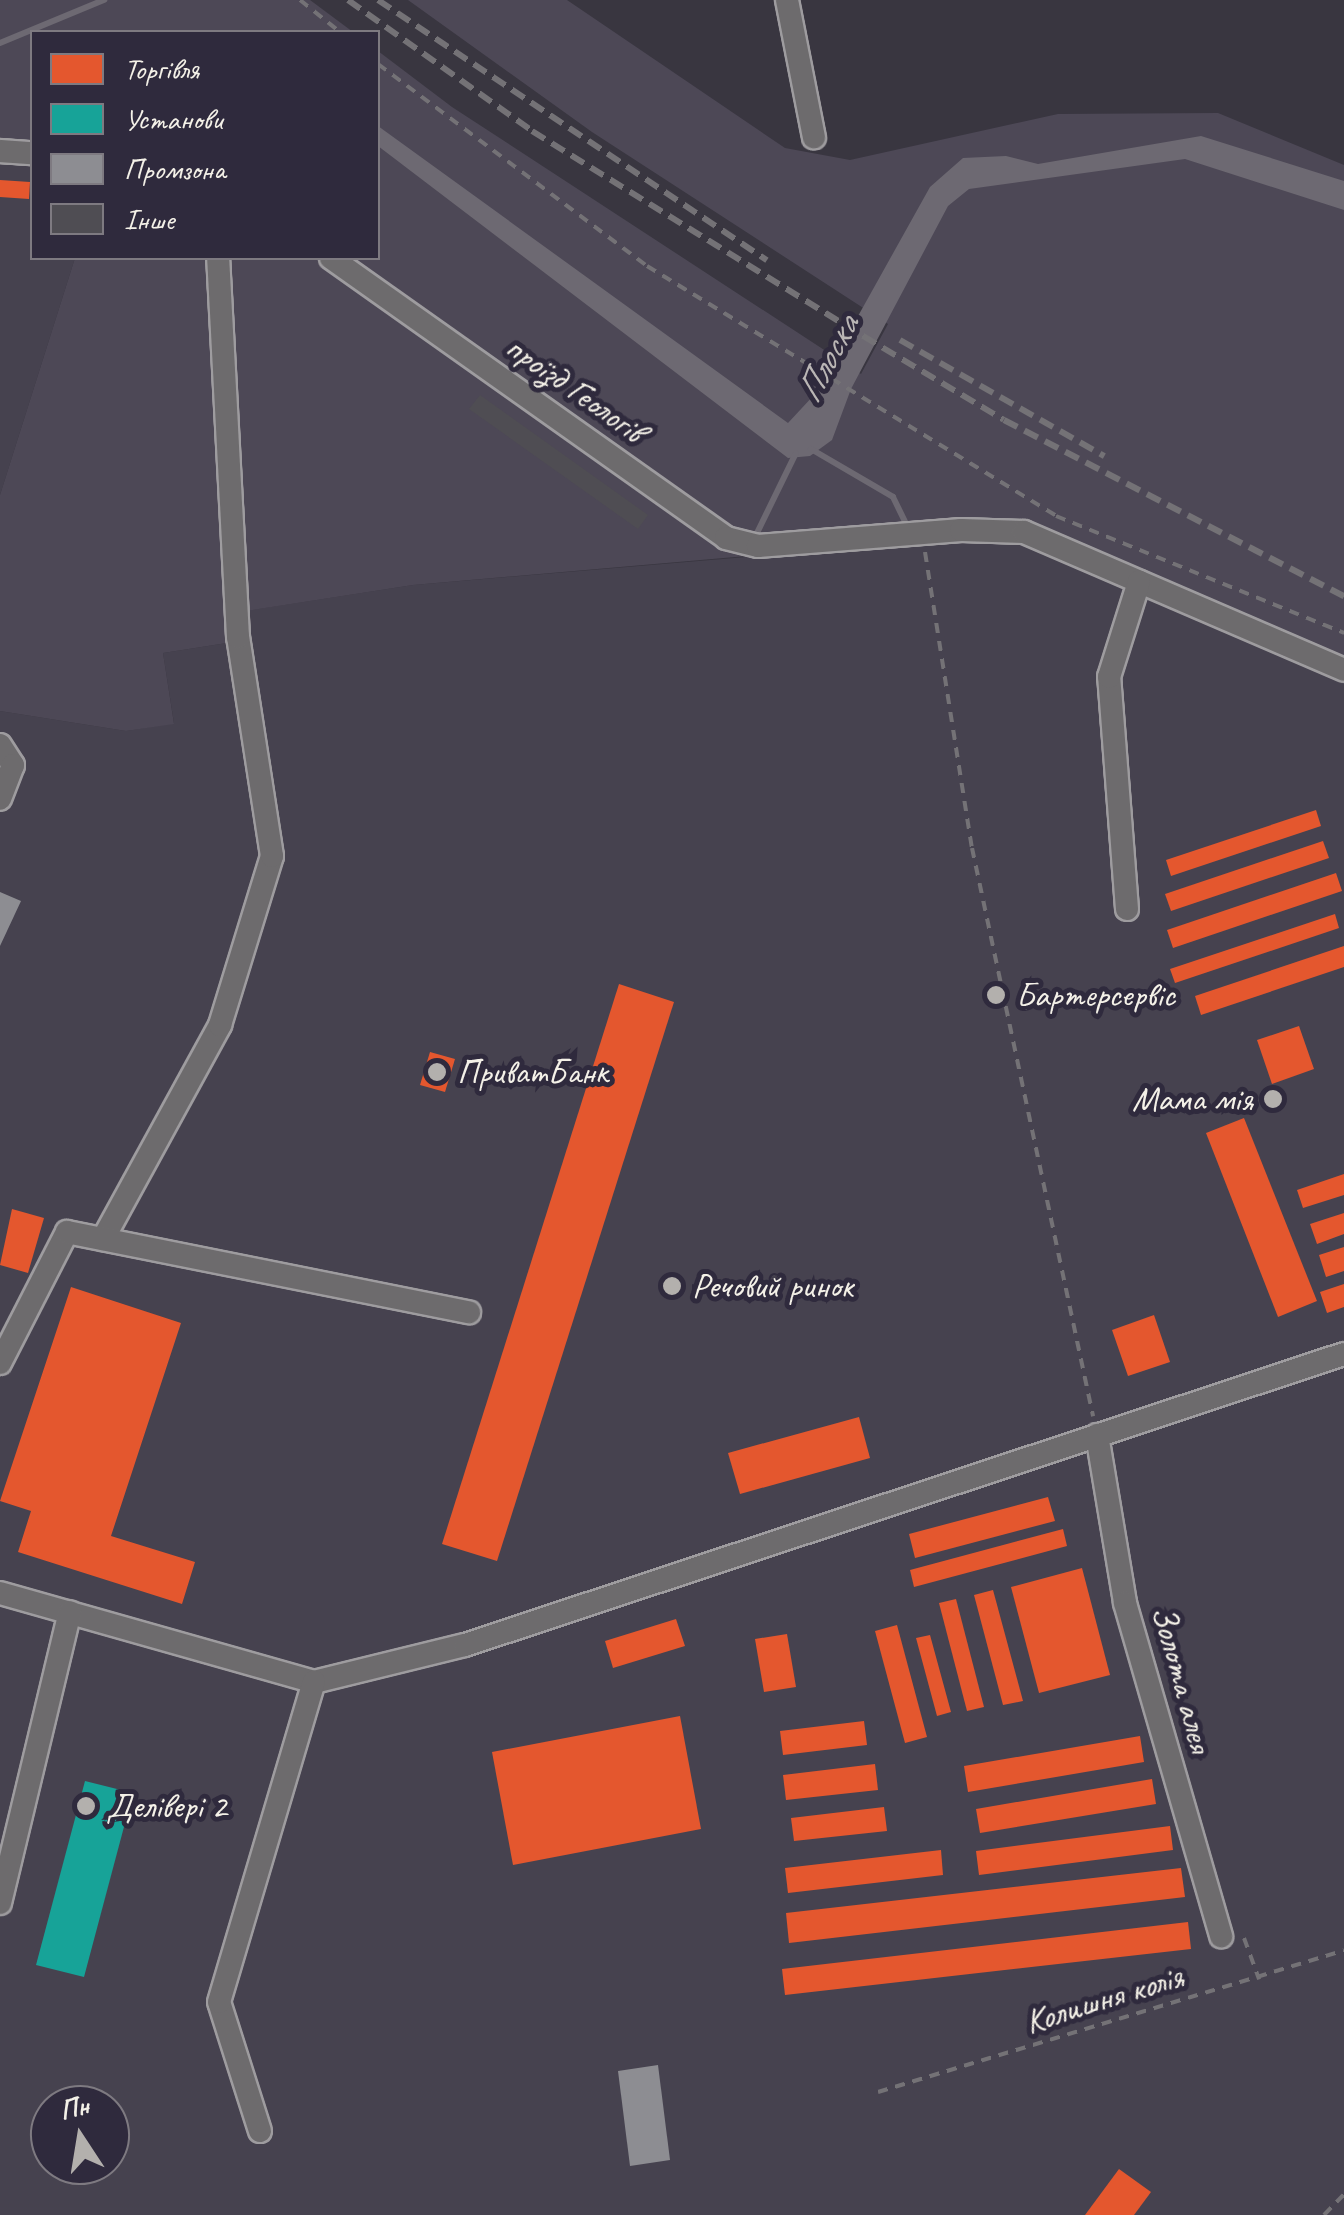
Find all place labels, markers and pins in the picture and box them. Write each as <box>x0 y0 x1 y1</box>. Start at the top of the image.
place label: Бартерсервіс <box>1016 974 1175 1016</box>
marker: Бартерсервіс <box>985 984 1007 1006</box>
place label: ПриватБанк <box>457 1051 608 1093</box>
marker: ПриватБанк <box>426 1061 448 1083</box>
place label: Мама мія <box>1134 1078 1253 1120</box>
marker: Мама мія <box>1262 1088 1284 1110</box>
place label: Речовий ринок <box>692 1265 853 1307</box>
marker: Речовий ринок <box>661 1275 683 1297</box>
place label: Делівері 2 <box>106 1785 227 1827</box>
marker: Делівері 2 <box>75 1795 97 1817</box>

